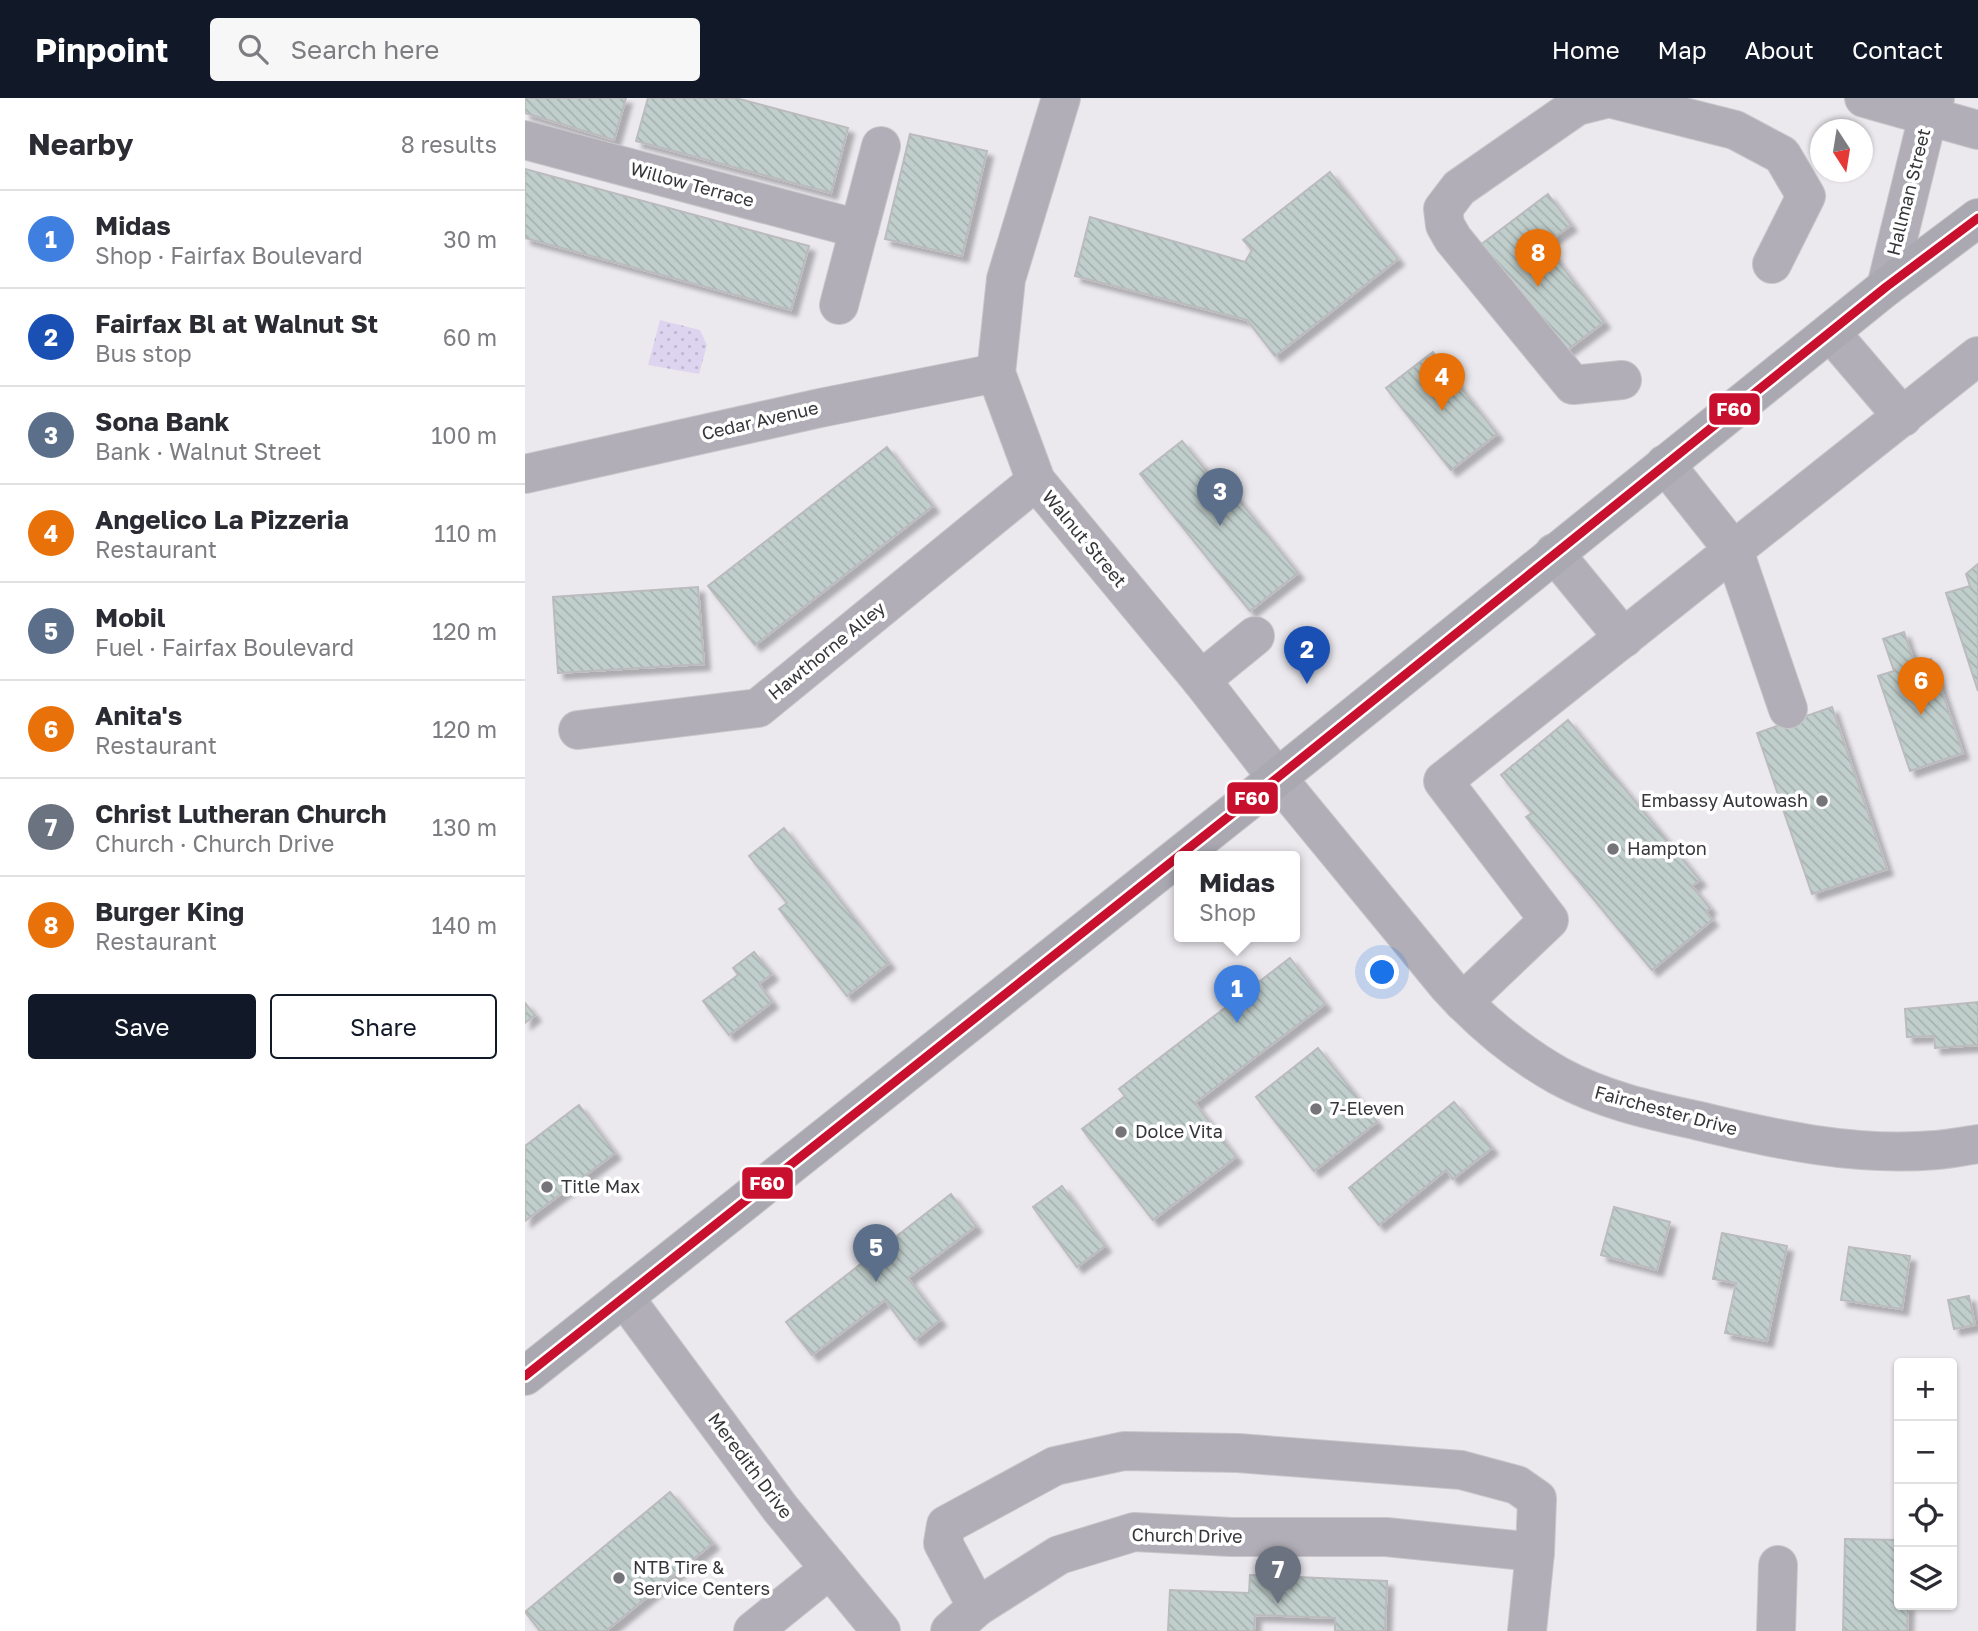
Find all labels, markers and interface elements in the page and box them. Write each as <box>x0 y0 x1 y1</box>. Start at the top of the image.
search box <box>210 18 700 81</box>
text: Pinpoint <box>35 30 168 69</box>
icon: search <box>234 30 272 68</box>
text: Search here <box>290 34 439 65</box>
text: Home <box>1552 35 1620 64</box>
text: Map <box>1658 35 1707 64</box>
text: About <box>1745 35 1814 64</box>
text: Contact <box>1852 35 1943 64</box>
north arrow <box>1810 119 1873 182</box>
text: Nearby <box>28 126 133 162</box>
street label: Hallman Street <box>1882 126 1934 258</box>
text: 8 results <box>401 130 497 158</box>
street label: Willow Terrace <box>628 157 757 211</box>
text: Midas <box>95 210 171 241</box>
text: 1 <box>45 225 57 253</box>
text: 30 m <box>443 225 497 253</box>
pin: 8 <box>1515 229 1561 287</box>
text: Shop · Fairfax Boulevard <box>95 241 363 269</box>
text: Fairfax Bl at Walnut St <box>95 308 378 339</box>
text: 2 <box>44 323 58 351</box>
text: 60 m <box>443 323 497 351</box>
text: Bus stop <box>95 339 192 367</box>
pin: 4 <box>1419 353 1465 411</box>
line badge: F60 <box>1708 392 1761 426</box>
street label: Cedar Avenue <box>699 396 820 444</box>
text: F60 <box>1716 397 1752 420</box>
text: Sona Bank <box>95 406 230 437</box>
text: 3 <box>44 421 58 449</box>
text: 100 m <box>431 421 497 449</box>
text: Bank · Walnut Street <box>95 437 322 465</box>
pin: 3 <box>1197 468 1243 526</box>
street label: Walnut Street <box>1038 486 1132 591</box>
text: Angelico La Pizzeria <box>95 504 349 535</box>
text: 4 <box>44 519 58 547</box>
text: 110 m <box>434 519 497 547</box>
text: Restaurant <box>95 535 217 563</box>
street label: Hawthorne Alley <box>764 596 889 704</box>
text: Mobil <box>95 602 166 633</box>
text: 5 <box>44 617 58 645</box>
text: 120 m <box>432 617 497 645</box>
pin: 2 <box>1284 626 1330 684</box>
text: Fuel · Fairfax Boulevard <box>95 633 354 661</box>
pin: 6 <box>1898 657 1944 715</box>
text: Anita's <box>95 700 182 731</box>
text: 6 <box>44 715 58 743</box>
text: 120 m <box>432 715 497 743</box>
text: Restaurant <box>95 731 217 759</box>
line badge: F60 <box>1226 781 1279 815</box>
text: F60 <box>1234 786 1270 809</box>
place label: Embassy Autowash <box>1641 789 1808 811</box>
marker: Embassy Autowash <box>1814 793 1830 809</box>
text: Christ Lutheran Church <box>95 798 386 829</box>
text: 7 <box>45 813 57 841</box>
text: 130 m <box>432 813 497 841</box>
text: Church · Church Drive <box>95 829 334 857</box>
place label: Hampton <box>1627 837 1707 859</box>
marker: Hampton <box>1605 841 1621 857</box>
popup <box>1174 851 1300 942</box>
text: Midas <box>1199 867 1275 898</box>
text: Burger King <box>95 896 244 927</box>
text: Shop <box>1199 898 1256 926</box>
text: 8 <box>44 911 58 939</box>
text: 140 m <box>431 911 497 939</box>
text: Restaurant <box>95 927 217 955</box>
your location <box>1365 955 1399 989</box>
pin: 1 <box>1214 965 1260 1023</box>
button: Save <box>28 994 256 1059</box>
button: Share <box>270 994 497 1059</box>
street label: Fairchester Drive <box>1593 1080 1740 1140</box>
place label: 7-Eleven <box>1330 1097 1404 1119</box>
marker: 7-Eleven <box>1308 1101 1324 1117</box>
place label: Dolce Vita <box>1135 1120 1223 1142</box>
marker: Dolce Vita <box>1113 1124 1129 1140</box>
line badge: F60 <box>741 1166 794 1200</box>
text: F60 <box>749 1171 785 1194</box>
place label: Title Max <box>561 1175 640 1197</box>
marker: Title Max <box>539 1179 555 1195</box>
pin: 5 <box>853 1224 899 1282</box>
map controls <box>1894 1358 1957 1610</box>
button: + <box>1894 1358 1957 1421</box>
street label: Meredith Drive <box>704 1408 798 1523</box>
button: − <box>1894 1421 1957 1484</box>
button: locate <box>1894 1484 1957 1547</box>
street label: Church Drive <box>1131 1523 1243 1547</box>
pin: 7 <box>1255 1546 1301 1604</box>
button: layers <box>1894 1547 1957 1610</box>
place label: NTB Tire & Service Centers <box>633 1556 770 1599</box>
marker: NTB Tire & Service Centers <box>611 1570 627 1586</box>

